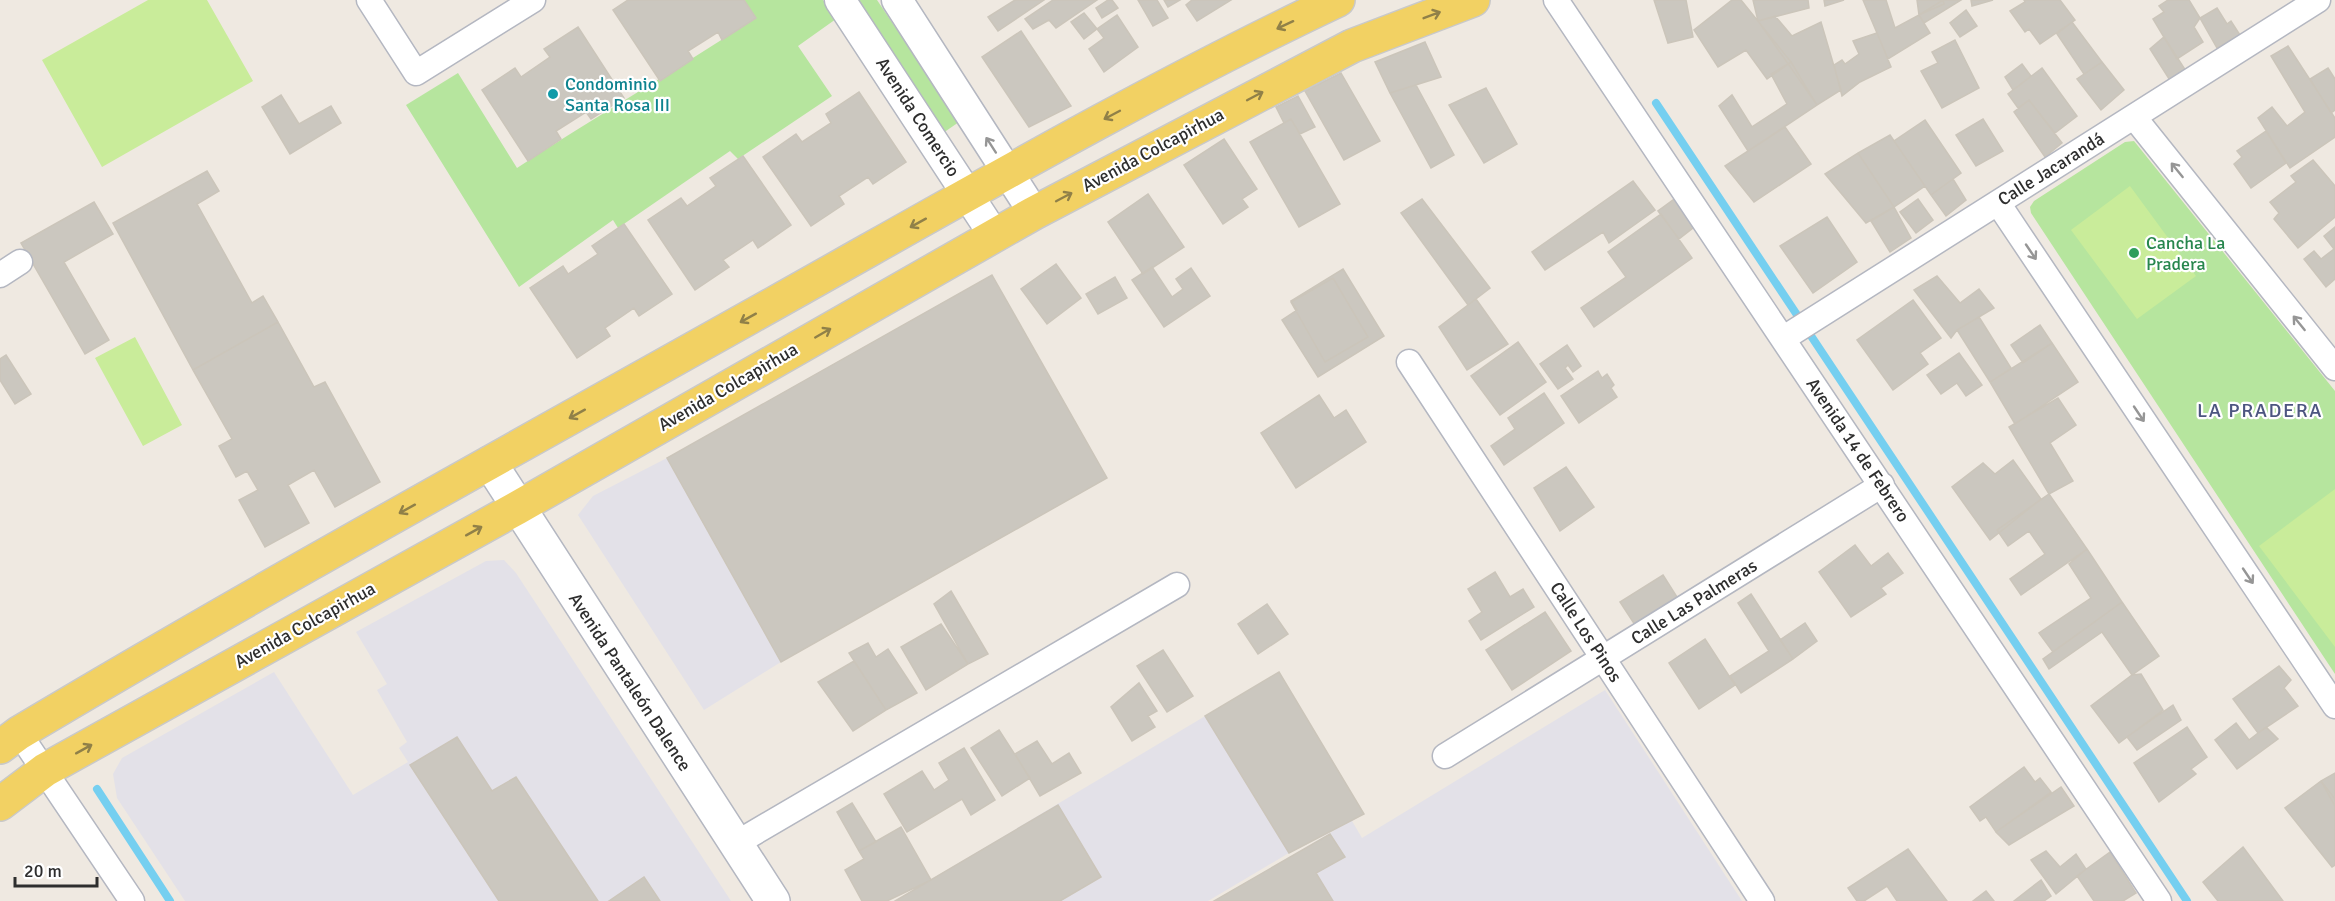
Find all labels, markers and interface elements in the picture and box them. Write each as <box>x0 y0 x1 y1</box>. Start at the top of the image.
one-way arrow <box>1422 9 1441 20</box>
one-way arrow <box>1276 19 1294 31</box>
street label: Avenida Comercio <box>871 53 965 181</box>
place label: Condominio Santa Rosa III <box>565 73 670 116</box>
marker: Condominio Santa Rosa III <box>546 87 560 101</box>
one-way arrow <box>1246 89 1264 101</box>
street label: Avenida Colcapirhua <box>1078 103 1228 197</box>
one-way arrow <box>1104 109 1121 121</box>
street label: Calle Jacarandá <box>1994 128 2108 210</box>
one-way arrow <box>985 137 998 154</box>
one-way arrow <box>2170 163 2183 179</box>
one-way arrow <box>1055 191 1072 203</box>
one-way arrow <box>909 218 927 229</box>
place label: Cancha La Pradera <box>2146 232 2225 275</box>
one-way arrow <box>2025 243 2037 260</box>
marker: Cancha La Pradera <box>2127 246 2141 260</box>
one-way arrow <box>739 313 756 325</box>
one-way arrow <box>2292 315 2305 331</box>
one-way arrow <box>814 327 831 339</box>
street label: Avenida Colcapirhua <box>654 338 802 436</box>
street label: Avenida 14 de Febrero <box>1802 374 1914 526</box>
district label: LA PRADERA <box>2197 398 2323 423</box>
one-way arrow <box>2133 405 2145 422</box>
one-way arrow <box>569 409 587 420</box>
one-way arrow <box>399 503 416 515</box>
one-way arrow <box>465 525 482 537</box>
street label: Calle Las Palmeras <box>1627 554 1761 650</box>
one-way arrow <box>2242 567 2254 584</box>
street label: Avenida Colcapirhua <box>231 577 379 673</box>
street label: Calle Los Pinos <box>1545 578 1627 686</box>
street label: Avenida Pantaleón Dalence <box>564 589 696 775</box>
one-way arrow <box>75 743 92 755</box>
scale bar <box>15 850 98 888</box>
text: 20 m <box>24 860 62 882</box>

